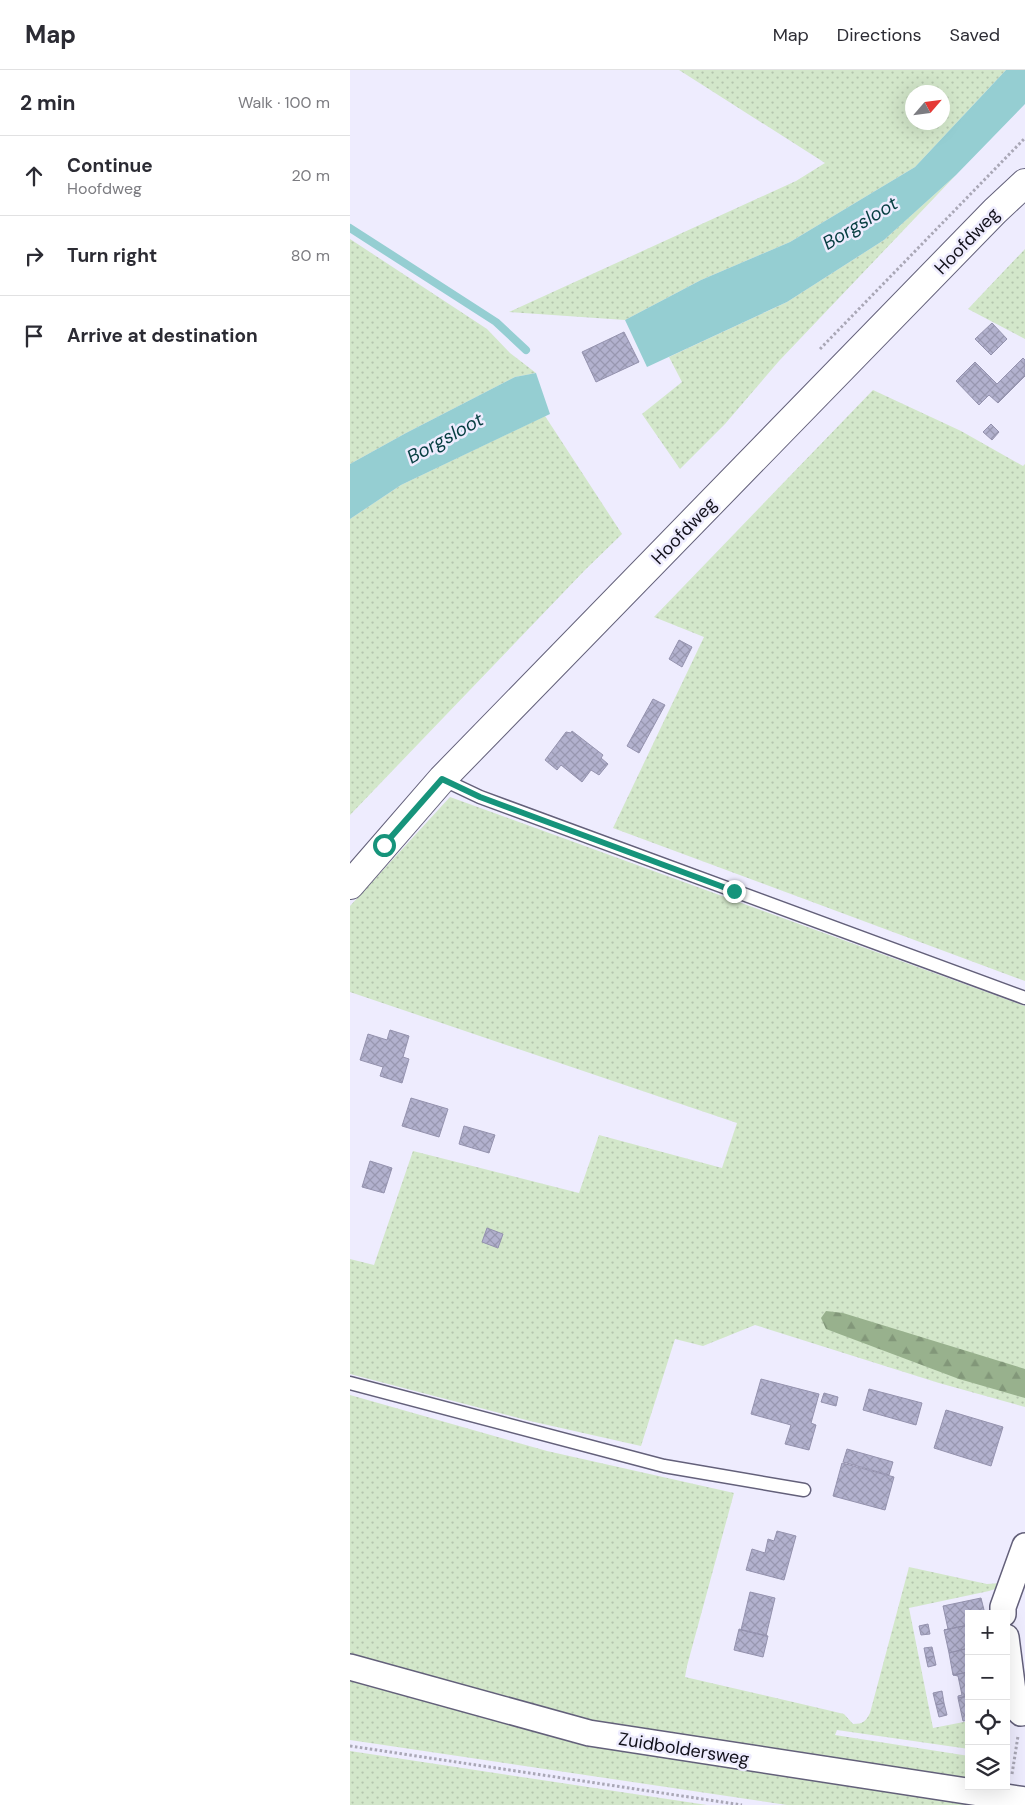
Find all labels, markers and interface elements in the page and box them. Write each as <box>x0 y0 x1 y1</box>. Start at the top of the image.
text: Map <box>25 19 76 50</box>
text: Map <box>773 23 809 47</box>
text: Directions <box>837 23 922 47</box>
text: Saved <box>950 23 1000 47</box>
north arrow <box>905 85 950 130</box>
text: 2 min <box>20 89 76 117</box>
text: Walk · 100 m <box>238 92 330 113</box>
text: Continue <box>67 153 153 178</box>
icon: ahead <box>20 162 48 190</box>
text: 20 m <box>291 165 330 186</box>
text: Hoofdweg <box>67 178 142 199</box>
water label: Borgsloot <box>818 190 903 255</box>
street label: Hoofdweg <box>929 202 1005 280</box>
icon: right <box>20 242 48 270</box>
text: Turn right <box>67 243 157 268</box>
text: 80 m <box>291 245 330 266</box>
icon: arrive <box>20 322 48 350</box>
text: Arrive at destination <box>67 323 258 348</box>
water label: Borgsloot <box>402 406 488 469</box>
street label: Hoofdweg <box>646 492 722 570</box>
route start <box>373 834 396 857</box>
route end <box>723 880 746 903</box>
map controls <box>965 1610 1010 1790</box>
button: + <box>965 1610 1010 1655</box>
button: − <box>965 1655 1010 1700</box>
button: locate <box>965 1700 1010 1745</box>
street label: Zuidboldersweg <box>617 1727 751 1771</box>
button: layers <box>965 1745 1010 1790</box>

